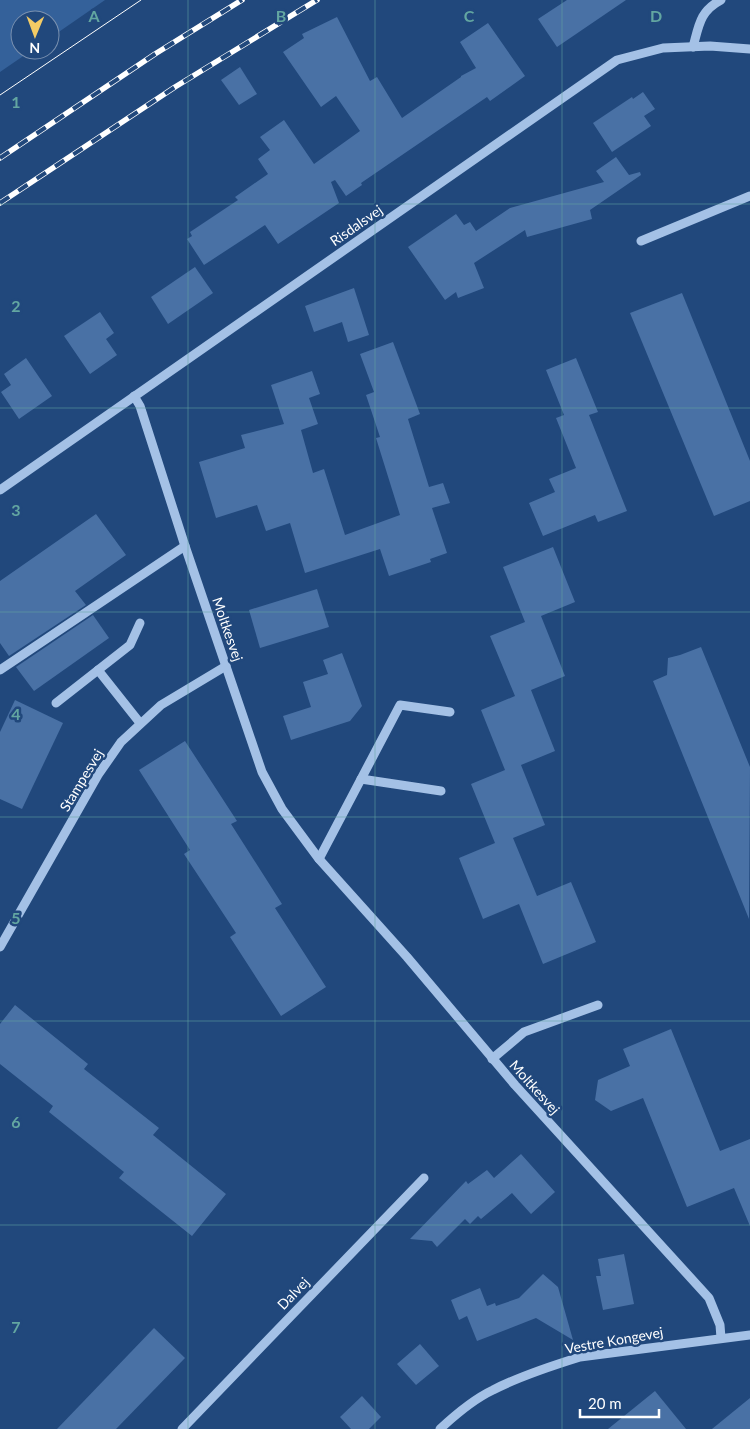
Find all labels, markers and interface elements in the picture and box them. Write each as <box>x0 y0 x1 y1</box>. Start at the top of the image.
text: A <box>87 6 100 25</box>
text: B <box>276 6 286 25</box>
text: C <box>464 6 475 25</box>
text: D <box>650 6 662 25</box>
north arrow <box>10 10 60 60</box>
text: N <box>29 40 40 57</box>
text: 1 <box>11 92 21 111</box>
street label: Risdalsvej <box>327 201 385 249</box>
text: 2 <box>11 296 21 315</box>
text: 3 <box>11 500 21 519</box>
street label: Moltkesvej <box>209 595 247 663</box>
text: 4 <box>11 704 21 723</box>
street label: Stampesvej <box>56 746 106 814</box>
text: 5 <box>11 908 21 927</box>
street label: Moltkesvej <box>506 1056 564 1118</box>
text: 6 <box>11 1112 21 1131</box>
street label: Dalvej <box>274 1273 312 1313</box>
text: 7 <box>11 1317 21 1336</box>
street label: Vestre Kongevej <box>564 1323 664 1357</box>
scale bar <box>580 1386 659 1418</box>
text: 20 m <box>588 1394 622 1412</box>

